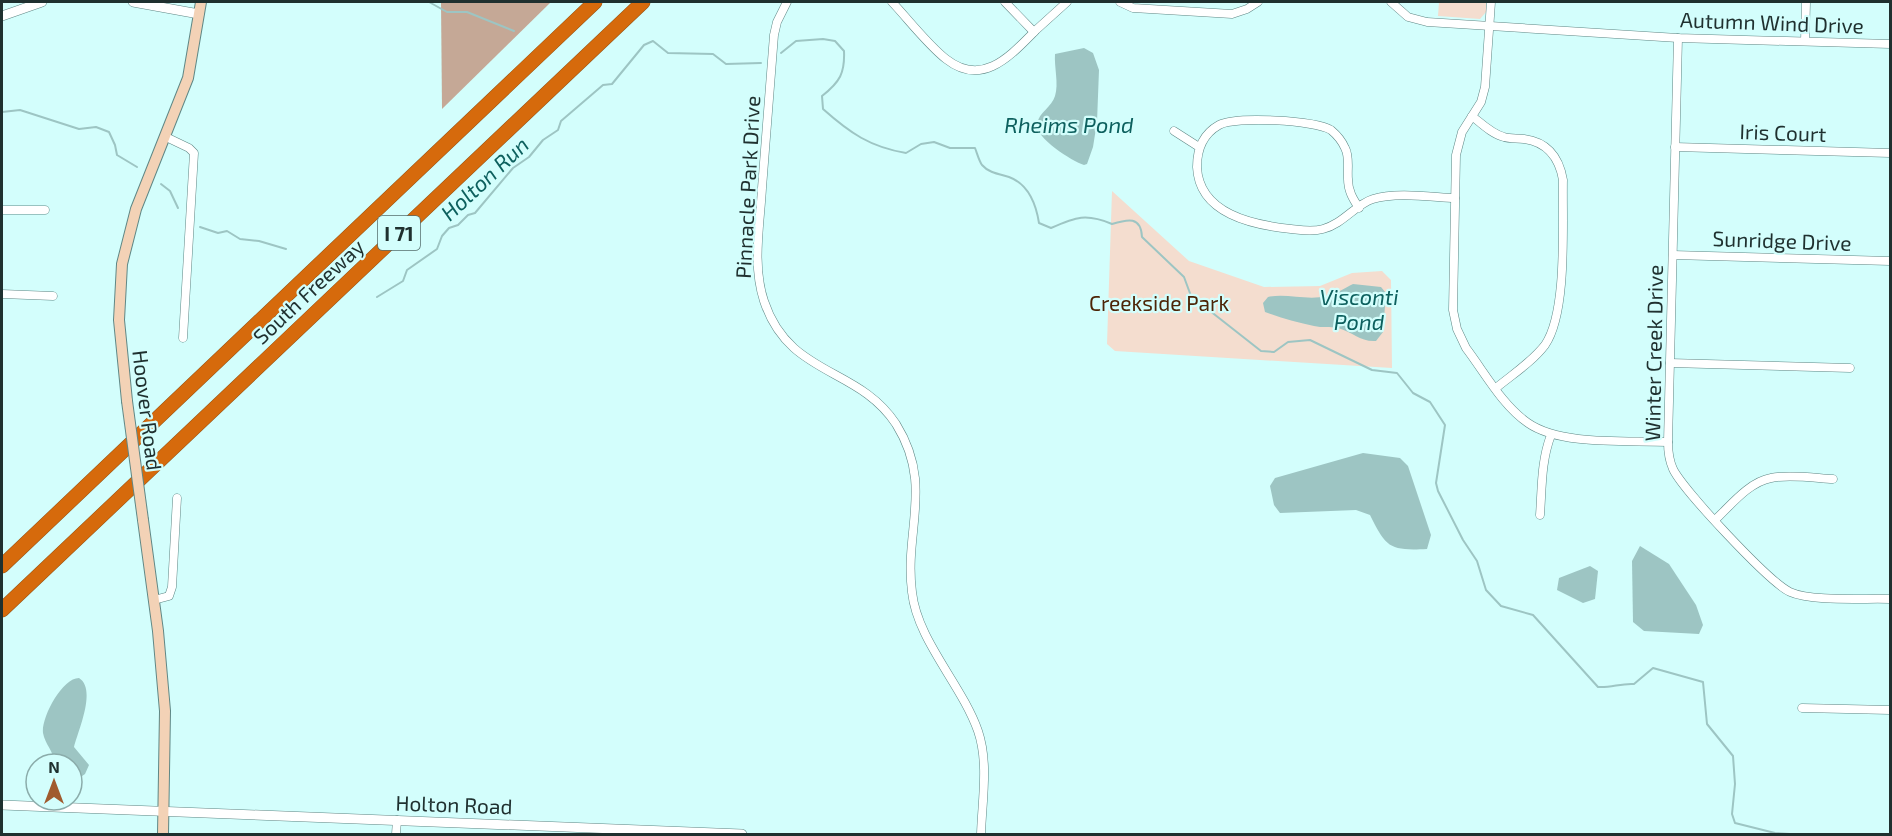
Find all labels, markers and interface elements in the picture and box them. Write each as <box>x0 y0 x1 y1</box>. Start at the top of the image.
street label: Autumn Wind Drive <box>1680 6 1864 38</box>
street label: Pinnacle Park Drive <box>730 95 764 279</box>
water label: Rheims Pond <box>1004 111 1134 137</box>
street label: Iris Court <box>1739 118 1827 146</box>
water label: Holton Run <box>435 131 533 225</box>
road number: I 71 <box>378 216 420 250</box>
street label: Sunridge Drive <box>1712 225 1852 255</box>
street label: South Freeway <box>248 233 368 349</box>
street label: Winter Creek Drive <box>1639 264 1667 442</box>
water label: Visconti Pond <box>1319 283 1399 334</box>
park label: Creekside Park <box>1089 290 1229 315</box>
street label: Hoover Road <box>128 348 168 472</box>
north arrow <box>24 752 84 812</box>
text: N <box>48 757 60 776</box>
street label: Holton Road <box>395 789 513 819</box>

